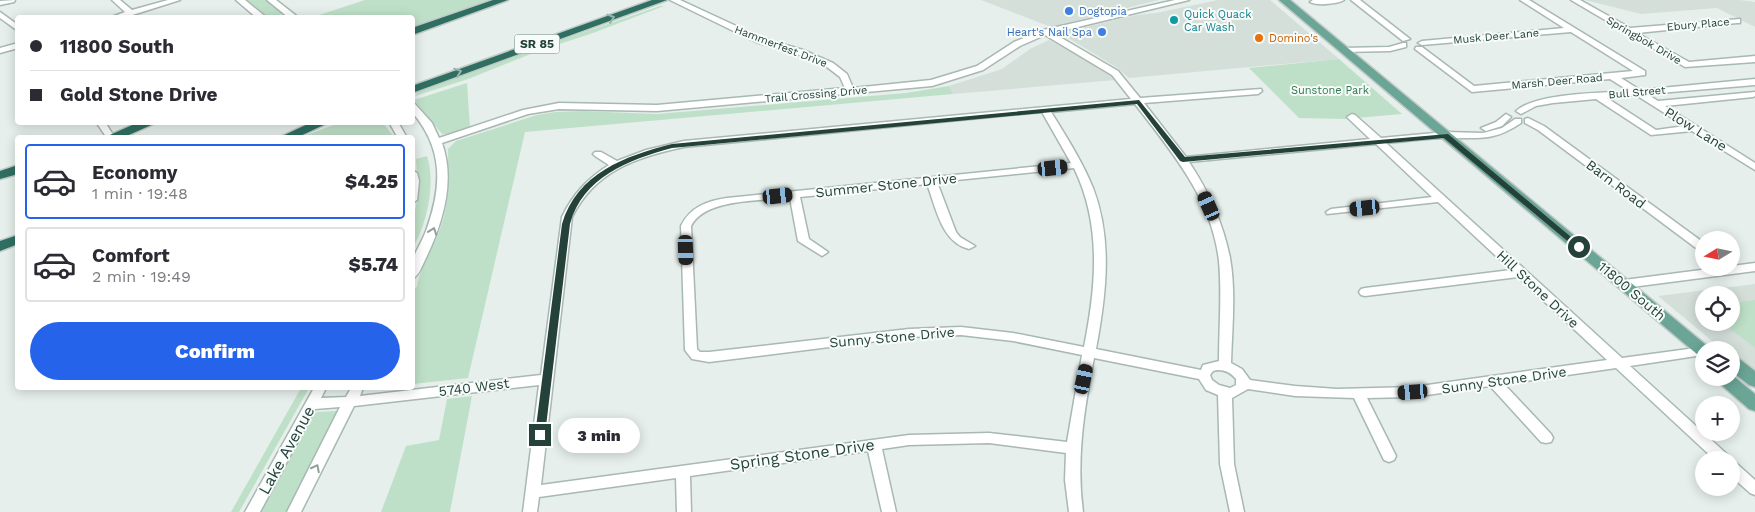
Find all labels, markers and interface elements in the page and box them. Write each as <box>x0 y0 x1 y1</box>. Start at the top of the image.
marker: Dogtopia <box>1063 5 1075 17</box>
place label: Dogtopia <box>1079 5 1127 18</box>
place label: Quick Quack Car Wash <box>1184 8 1252 34</box>
one-way arrow <box>606 14 615 24</box>
marker: Quick Quack Car Wash <box>1168 14 1180 26</box>
street label: Springbok Drive <box>1604 14 1684 67</box>
street label: Ebury Place <box>1666 15 1730 34</box>
street label: Hammerfest Drive <box>733 23 829 70</box>
place label: Heart's Nail Spa <box>1007 26 1092 39</box>
marker: Heart's Nail Spa <box>1096 26 1108 38</box>
street label: Musk Deer Lane <box>1453 26 1540 47</box>
marker: Domino's <box>1253 32 1265 44</box>
place label: Domino's <box>1269 32 1319 45</box>
road number: SR 85 <box>514 34 560 54</box>
text: 11800 South <box>60 35 174 58</box>
one-way arrow <box>453 68 462 78</box>
street label: Marsh Deer Road <box>1511 71 1603 92</box>
text: Gold Stone Drive <box>60 83 218 106</box>
street label: Bull Street <box>1608 83 1666 101</box>
street label: Trail Crossing Drive <box>764 84 868 105</box>
park label: Sunstone Park <box>1291 84 1369 97</box>
street label: Plow Lane <box>1662 104 1730 154</box>
street label: Barn Road <box>1583 156 1649 212</box>
icon: car <box>32 159 77 204</box>
car <box>1037 159 1068 177</box>
text: Economy <box>92 161 177 184</box>
text: $4.25 <box>345 170 398 193</box>
street label: Summer Stone Drive <box>815 170 957 200</box>
text: 1 min · 19:48 <box>92 184 188 203</box>
car <box>762 187 793 205</box>
car <box>1196 189 1221 223</box>
car <box>1349 199 1380 217</box>
one-way arrow <box>427 227 437 236</box>
north arrow <box>1695 231 1740 276</box>
map controls <box>1695 231 1740 496</box>
car <box>677 235 694 265</box>
route start <box>1568 236 1590 258</box>
icon: car <box>32 242 77 287</box>
text: Comfort <box>92 244 170 267</box>
street label: Hill Stone Drive <box>1494 247 1582 331</box>
text: $5.74 <box>349 253 398 276</box>
street label: 11800 South <box>1595 258 1669 324</box>
text: 2 min · 19:49 <box>92 267 191 286</box>
button: locate <box>1695 286 1740 331</box>
button: Confirm <box>30 322 400 380</box>
street label: Sunny Stone Drive <box>829 324 955 350</box>
button: layers <box>1695 341 1740 386</box>
car <box>1073 363 1094 395</box>
street label: Sunny Stone Drive <box>1441 363 1567 397</box>
street label: 5740 West <box>438 375 510 399</box>
car <box>1397 383 1428 401</box>
button: + <box>1695 396 1740 441</box>
street label: Lake Avenue <box>254 403 319 498</box>
callout: 3 min <box>558 418 640 452</box>
route end <box>529 424 551 446</box>
text: 3 min <box>577 426 621 445</box>
street label: Spring Stone Drive <box>729 435 876 474</box>
button: − <box>1695 451 1740 496</box>
one-way arrow <box>310 465 320 474</box>

